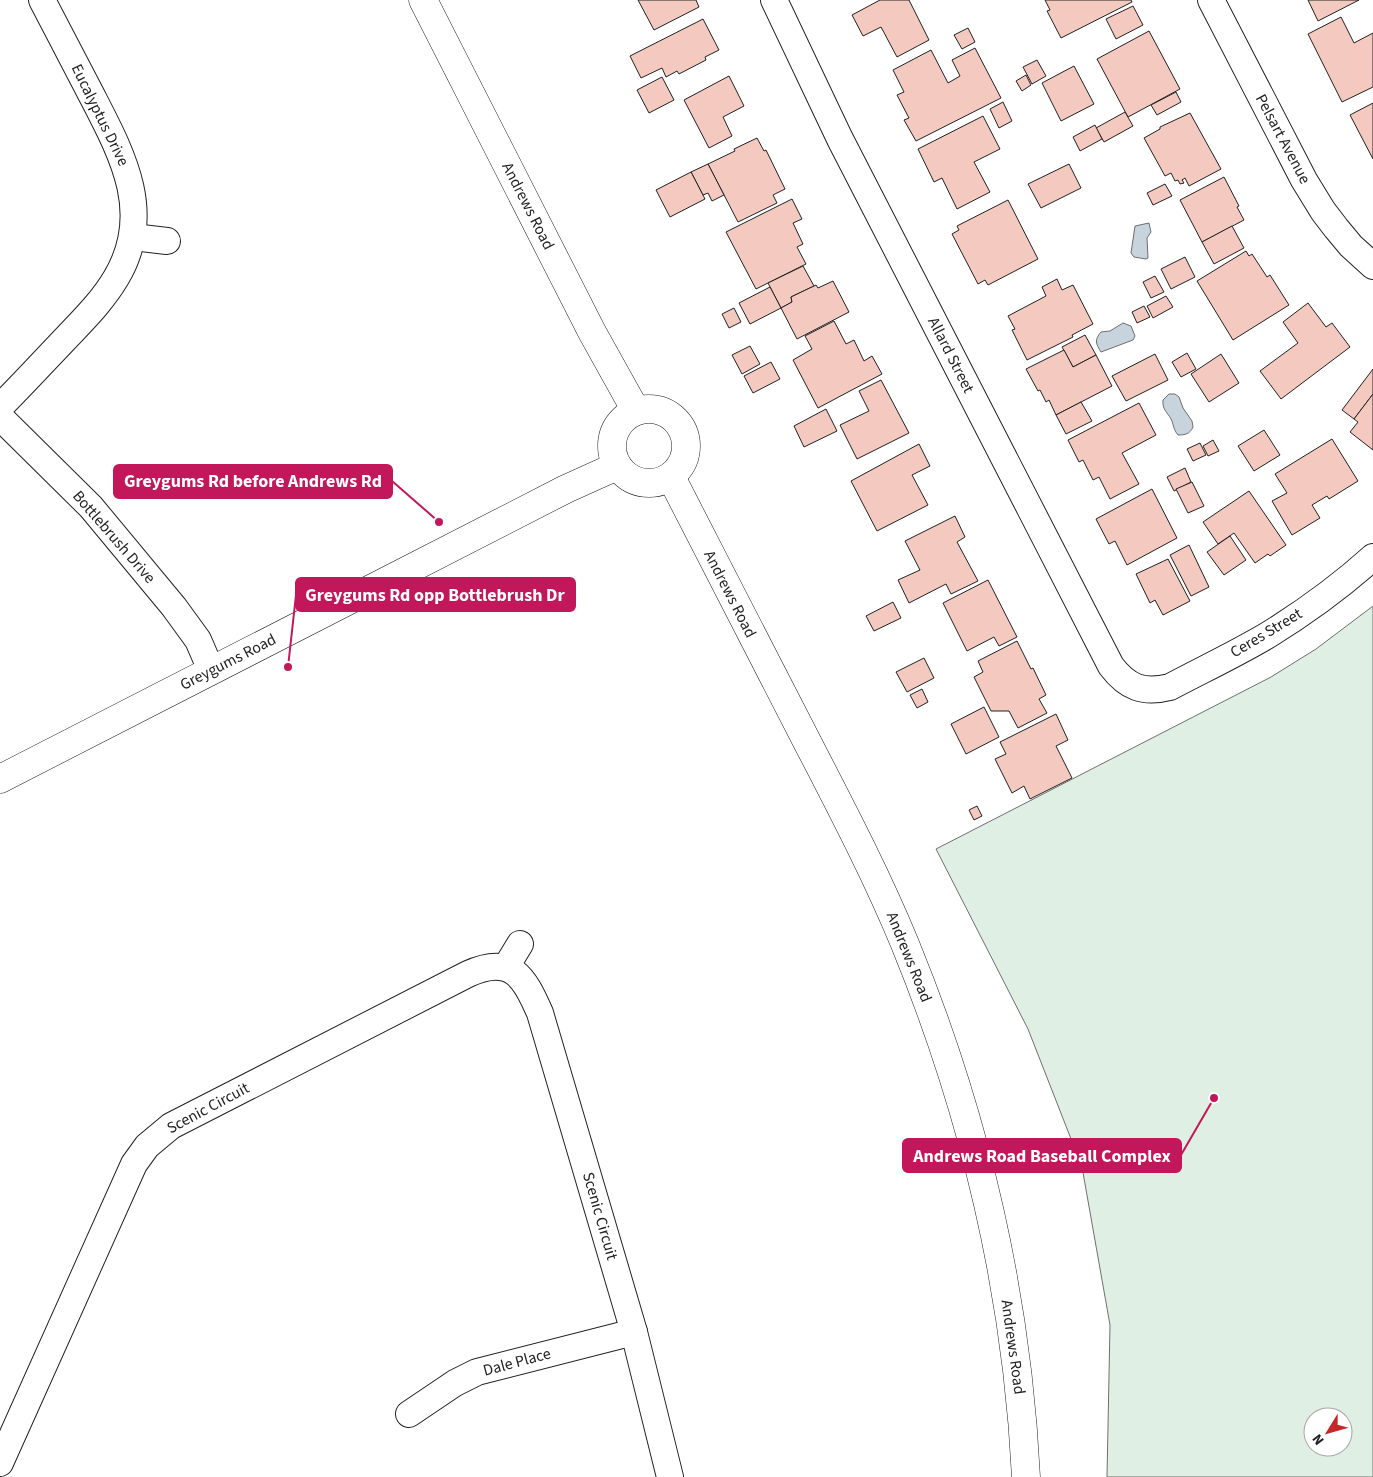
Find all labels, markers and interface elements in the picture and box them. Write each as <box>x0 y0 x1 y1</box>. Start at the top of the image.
street label: Eucalyptus Drive <box>66 60 134 170</box>
street label: Pelsart Avenue <box>1250 90 1316 188</box>
street label: Andrews Road <box>497 158 559 254</box>
street label: Allard Street <box>922 313 980 397</box>
callout: Greygums Rd before Andrews Rd <box>114 465 392 498</box>
text: Greygums Rd before Andrews Rd <box>124 469 382 494</box>
street label: Bottlebrush Drive <box>67 486 161 588</box>
street label: Andrews Road <box>699 546 761 642</box>
callout: Greygums Rd opp Bottlebrush Dr <box>296 578 575 611</box>
text: Greygums Rd opp Bottlebrush Dr <box>305 583 566 608</box>
street label: Ceres Street <box>1226 603 1307 663</box>
street label: Greygums Road <box>176 628 280 696</box>
street label: Andrews Road <box>881 909 937 1005</box>
street label: Scenic Circuit <box>163 1077 254 1139</box>
callout: Andrews Road Baseball Complex <box>903 1139 1181 1172</box>
text: Andrews Road Baseball Complex <box>912 1144 1171 1169</box>
street label: Scenic Circuit <box>577 1170 623 1263</box>
street label: Andrews Road <box>995 1298 1031 1396</box>
street label: Dale Place <box>481 1342 553 1382</box>
north arrow <box>1303 1407 1353 1457</box>
text: N <box>1308 1429 1329 1449</box>

